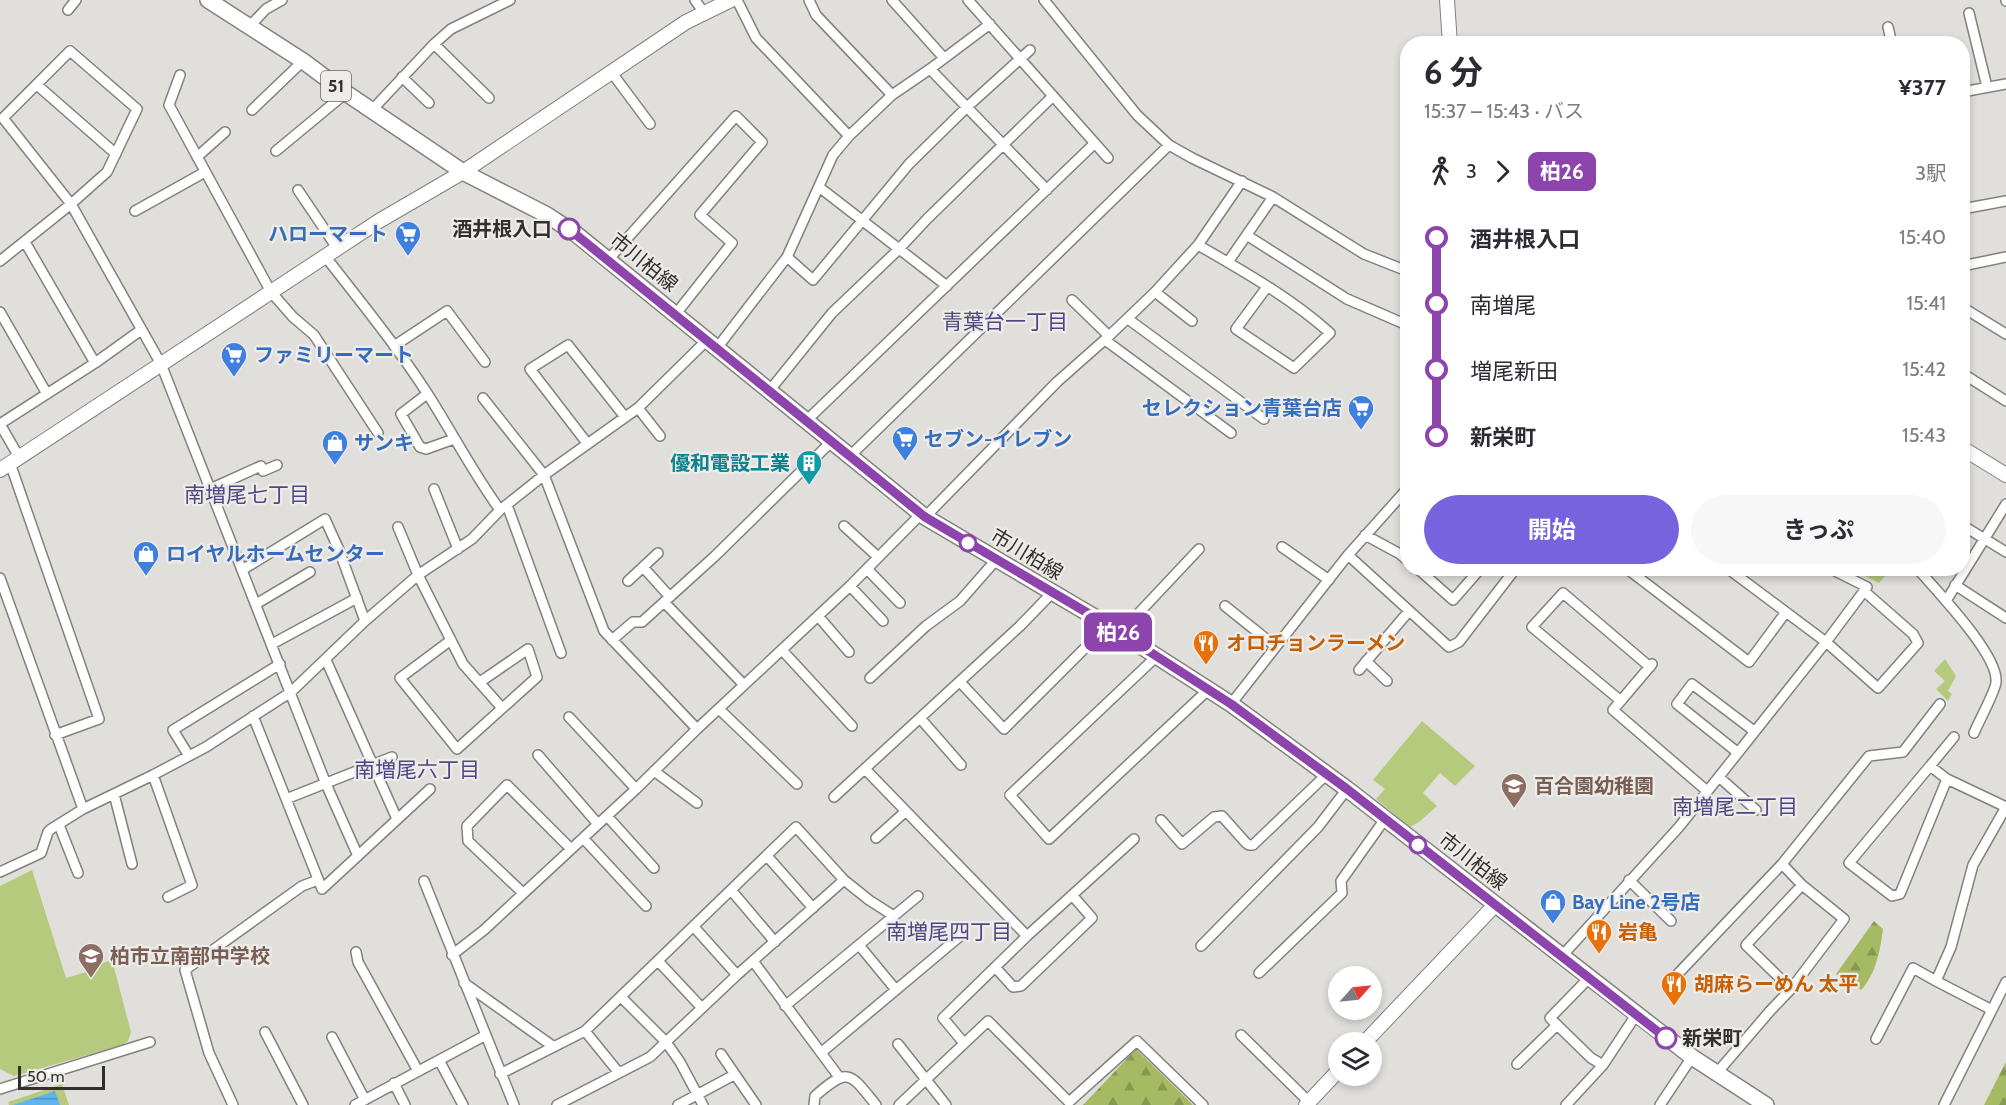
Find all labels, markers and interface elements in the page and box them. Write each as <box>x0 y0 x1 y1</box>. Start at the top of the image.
text: 6 分 <box>1424 52 1483 92</box>
road number: 51 <box>321 71 351 101</box>
text: ¥377 <box>1898 74 1946 101</box>
text: 15:37 – 15:43 · バス <box>1424 99 1584 123</box>
icon: walk <box>1424 155 1457 188</box>
icon: forward <box>1486 155 1519 188</box>
text: 3 <box>1466 159 1477 183</box>
text: 柏26 <box>1540 159 1584 184</box>
text: 3駅 <box>1915 161 1946 185</box>
place label: 酒井根入口 <box>452 217 552 241</box>
marker: 酒井根入口 <box>558 218 580 240</box>
supermarket icon: ハローマート <box>393 219 423 257</box>
place label: ハローマート <box>268 222 388 246</box>
text: 15:40 <box>1899 225 1946 249</box>
text: 酒井根入口 <box>1470 226 1580 253</box>
street label: 市川柏線 <box>605 228 683 296</box>
text: 15:41 <box>1906 291 1946 315</box>
text: 南増尾 <box>1470 292 1536 319</box>
district label: 青葉台一丁目 <box>942 309 1068 334</box>
supermarket icon: ファミリーマート <box>219 340 249 378</box>
place label: ファミリーマート <box>254 343 414 367</box>
text: 15:42 <box>1902 357 1946 381</box>
text: 増尾新田 <box>1470 358 1558 385</box>
supermarket icon: セレクション青葉台店 <box>1346 393 1376 431</box>
place label: セレクション青葉台店 <box>1142 396 1342 420</box>
text: 15:43 <box>1902 423 1946 447</box>
supermarket icon: セブン-イレブン <box>890 424 920 462</box>
text: 新栄町 <box>1470 424 1536 451</box>
place label: セブン-イレブン <box>924 427 1072 451</box>
shop icon: サンキ <box>320 428 350 466</box>
place label: サンキ <box>354 431 414 455</box>
building icon: 優和電設工業 <box>794 448 824 486</box>
place label: 優和電設工業 <box>670 451 790 475</box>
district label: 南増尾七丁目 <box>184 482 310 507</box>
button: 開始 <box>1424 495 1679 564</box>
button: きっぷ <box>1691 495 1946 564</box>
street label: 市川柏線 <box>987 523 1067 585</box>
unlabelled marker <box>959 534 977 552</box>
shop icon: ロイヤルホームセンター <box>131 539 161 577</box>
place label: ロイヤルホームセンター <box>166 542 385 566</box>
line badge: 柏26 <box>1084 612 1152 652</box>
text: 柏26 <box>1096 620 1140 645</box>
restaurant icon: オロチョンラーメン <box>1191 628 1221 666</box>
place label: オロチョンラーメン <box>1226 631 1405 655</box>
district label: 南増尾六丁目 <box>354 757 480 782</box>
school or university icon: 百合園幼稚園 <box>1499 771 1529 809</box>
place label: 百合園幼稚園 <box>1534 774 1654 798</box>
district label: 南増尾二丁目 <box>1672 794 1798 819</box>
street label: 市川柏線 <box>1434 827 1512 895</box>
unlabelled marker <box>1409 836 1427 854</box>
shop icon: Bay Line 2号店 <box>1538 887 1568 925</box>
place label: Bay Line 2号店 <box>1572 890 1701 914</box>
restaurant icon: 岩亀 <box>1584 917 1614 955</box>
district label: 南増尾四丁目 <box>886 919 1012 944</box>
place label: 岩亀 <box>1618 920 1658 944</box>
school or university icon: 柏市立南部中学校 <box>76 941 106 979</box>
place label: 柏市立南部中学校 <box>110 944 270 968</box>
north arrow <box>1328 966 1382 1020</box>
map controls <box>1328 966 1382 1086</box>
restaurant icon: 胡麻らーめん 太平 <box>1659 969 1689 1007</box>
place label: 胡麻らーめん 太平 <box>1694 972 1859 996</box>
place label: 新栄町 <box>1682 1026 1742 1050</box>
marker: 新栄町 <box>1655 1027 1677 1049</box>
button: layers <box>1328 1032 1382 1086</box>
scale bar <box>18 1063 105 1090</box>
text: 50 m <box>27 1067 64 1086</box>

